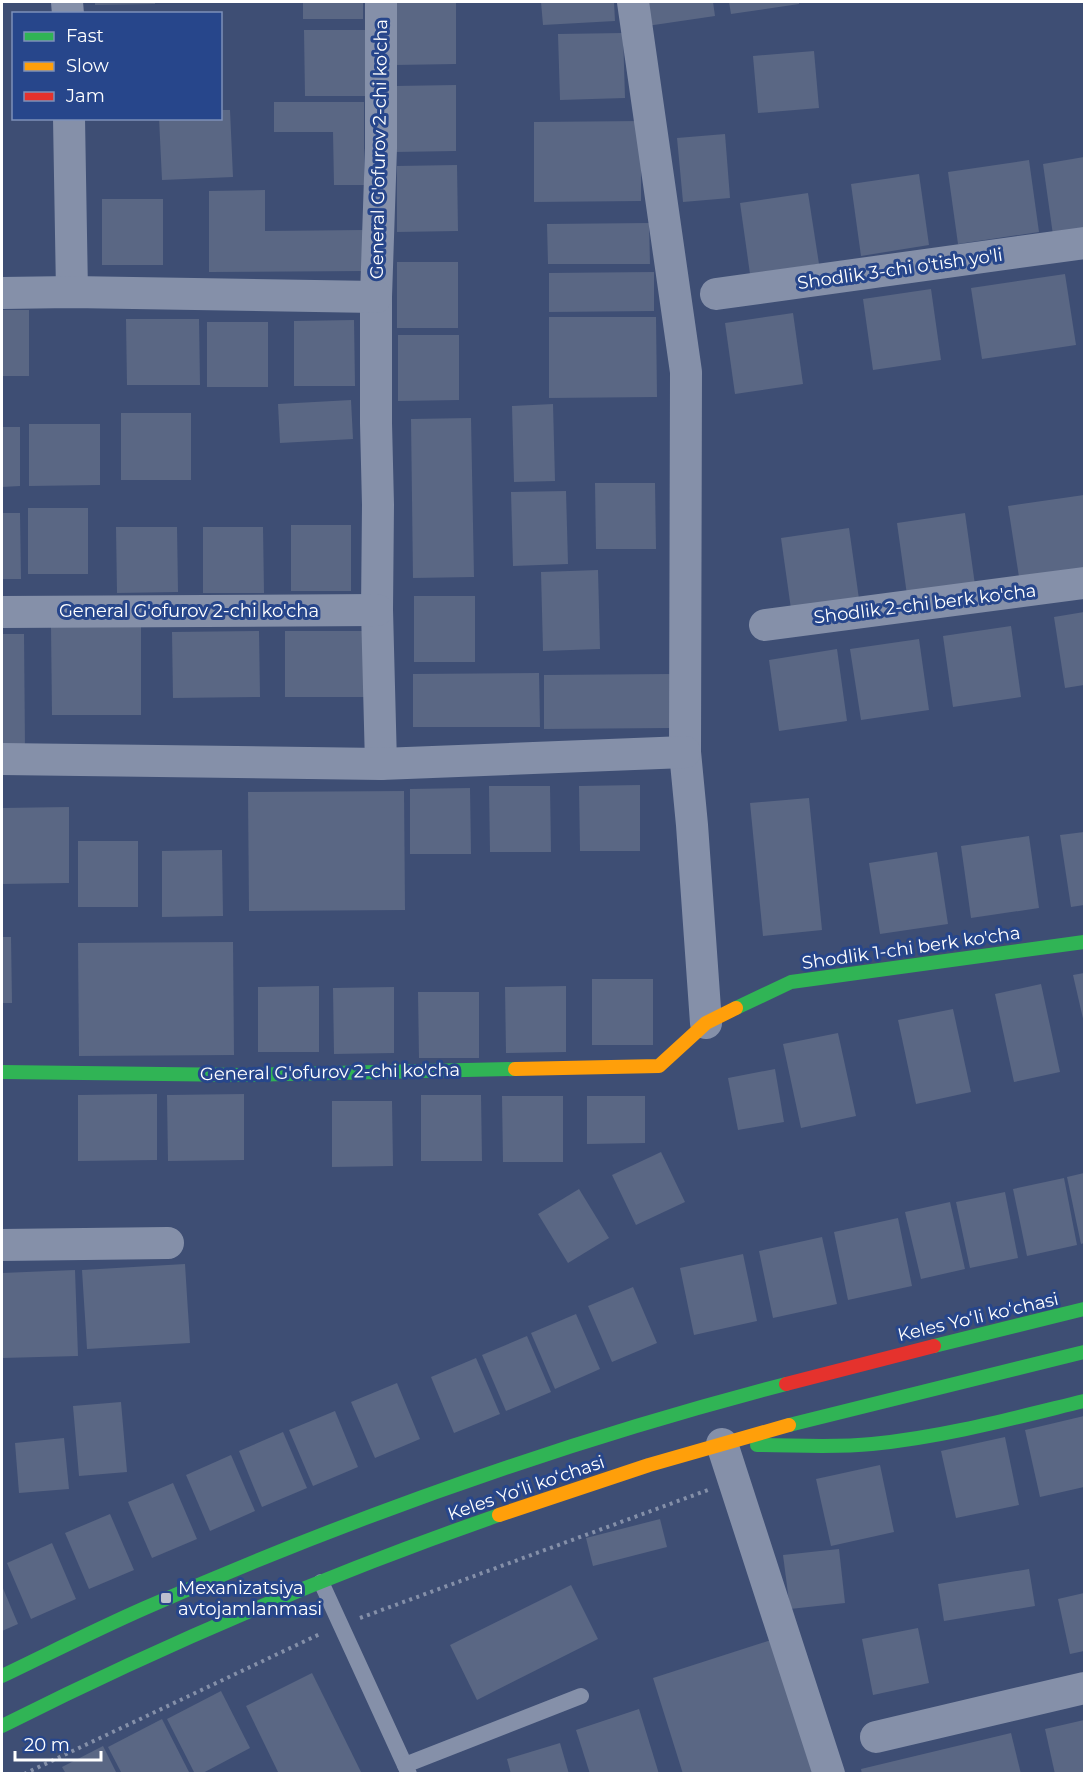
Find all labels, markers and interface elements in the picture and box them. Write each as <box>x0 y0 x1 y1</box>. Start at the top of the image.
legend <box>12 12 222 120</box>
street label: General G'ofurov 2-chi ko'cha <box>366 19 392 279</box>
text: Fast <box>66 25 104 47</box>
text: Slow <box>66 55 109 77</box>
text: Jam <box>65 85 105 107</box>
street label: Shodlik 3-chi o'tish yo'li <box>796 244 1004 294</box>
street label: Shodlik 2-chi berk ko'cha <box>813 579 1037 629</box>
street label: General G'ofurov 2-chi ko'cha <box>59 600 319 622</box>
street label: Shodlik 1-chi berk ko'cha <box>800 922 1022 974</box>
street label: General G'ofurov 2-chi ko'cha <box>200 1059 460 1085</box>
street label: Keles Yoʻli koʻchasi <box>895 1288 1061 1346</box>
street label: Keles Yoʻli koʻchasi <box>445 1451 607 1525</box>
place label: Mexanizatsiya avtojamlanmasi <box>178 1577 322 1620</box>
marker: Mexanizatsiya avtojamlanmasi <box>159 1591 173 1605</box>
scale bar <box>15 1724 100 1762</box>
text: 20 m <box>24 1734 70 1756</box>

